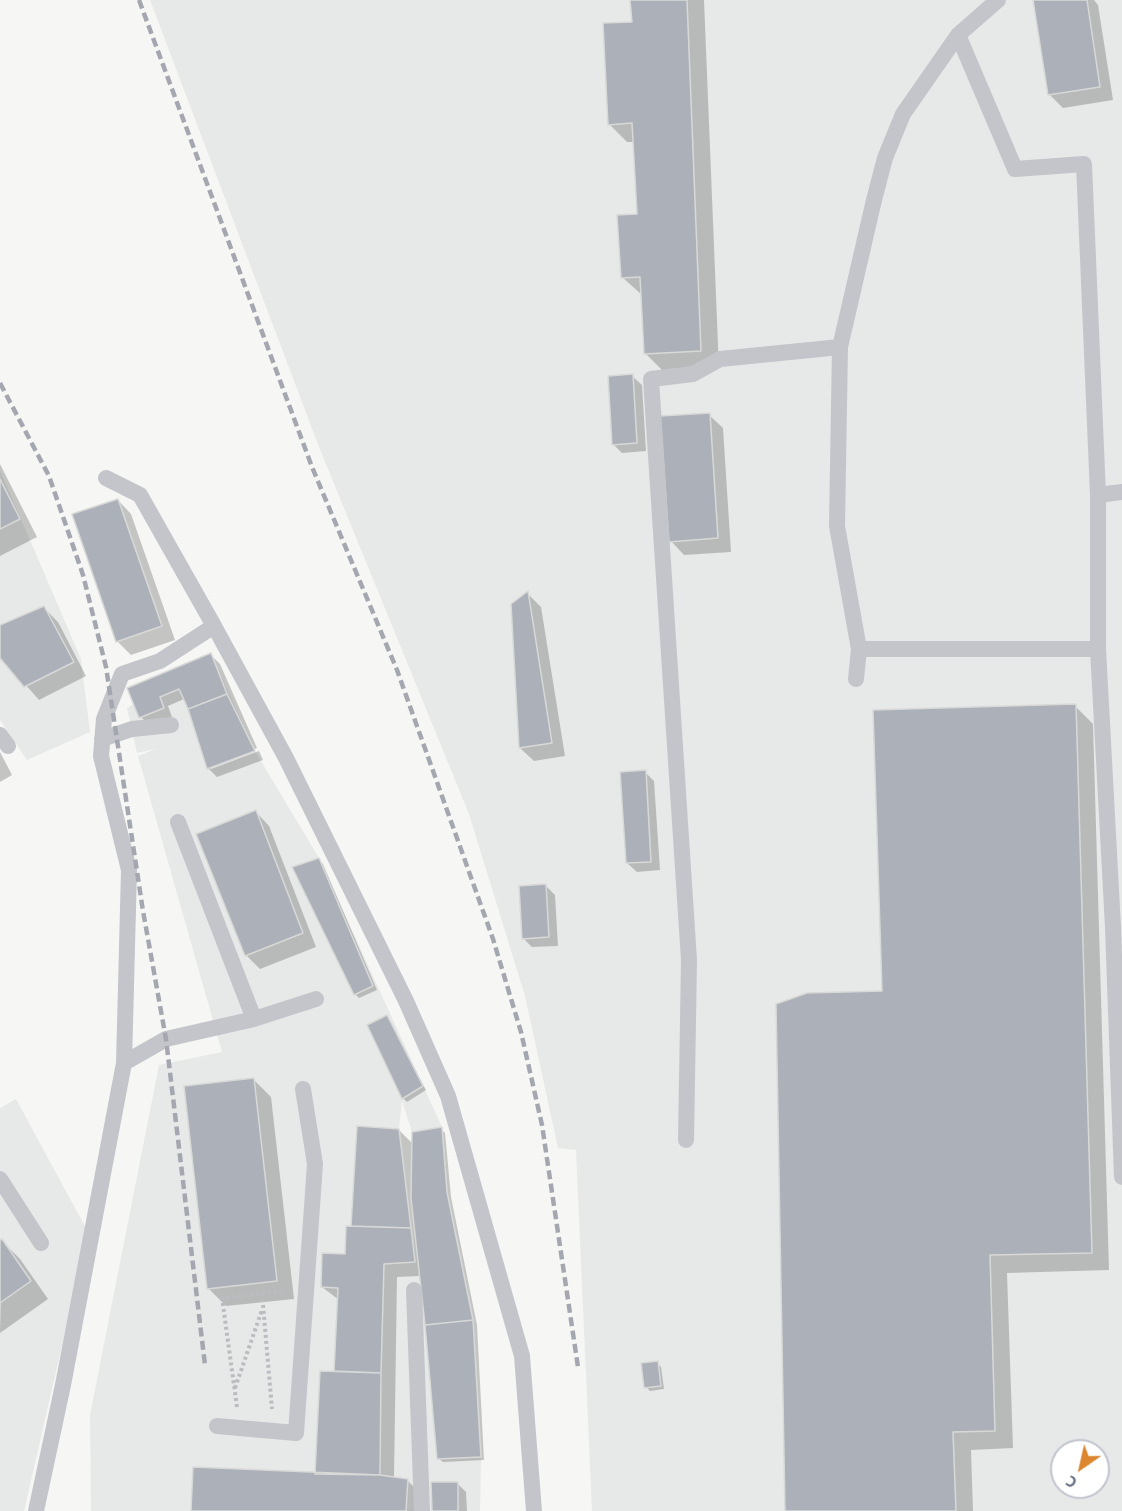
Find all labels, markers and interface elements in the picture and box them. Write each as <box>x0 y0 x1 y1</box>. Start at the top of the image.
north arrow <box>1050 1439 1110 1499</box>
text: С <box>1062 1471 1080 1493</box>

